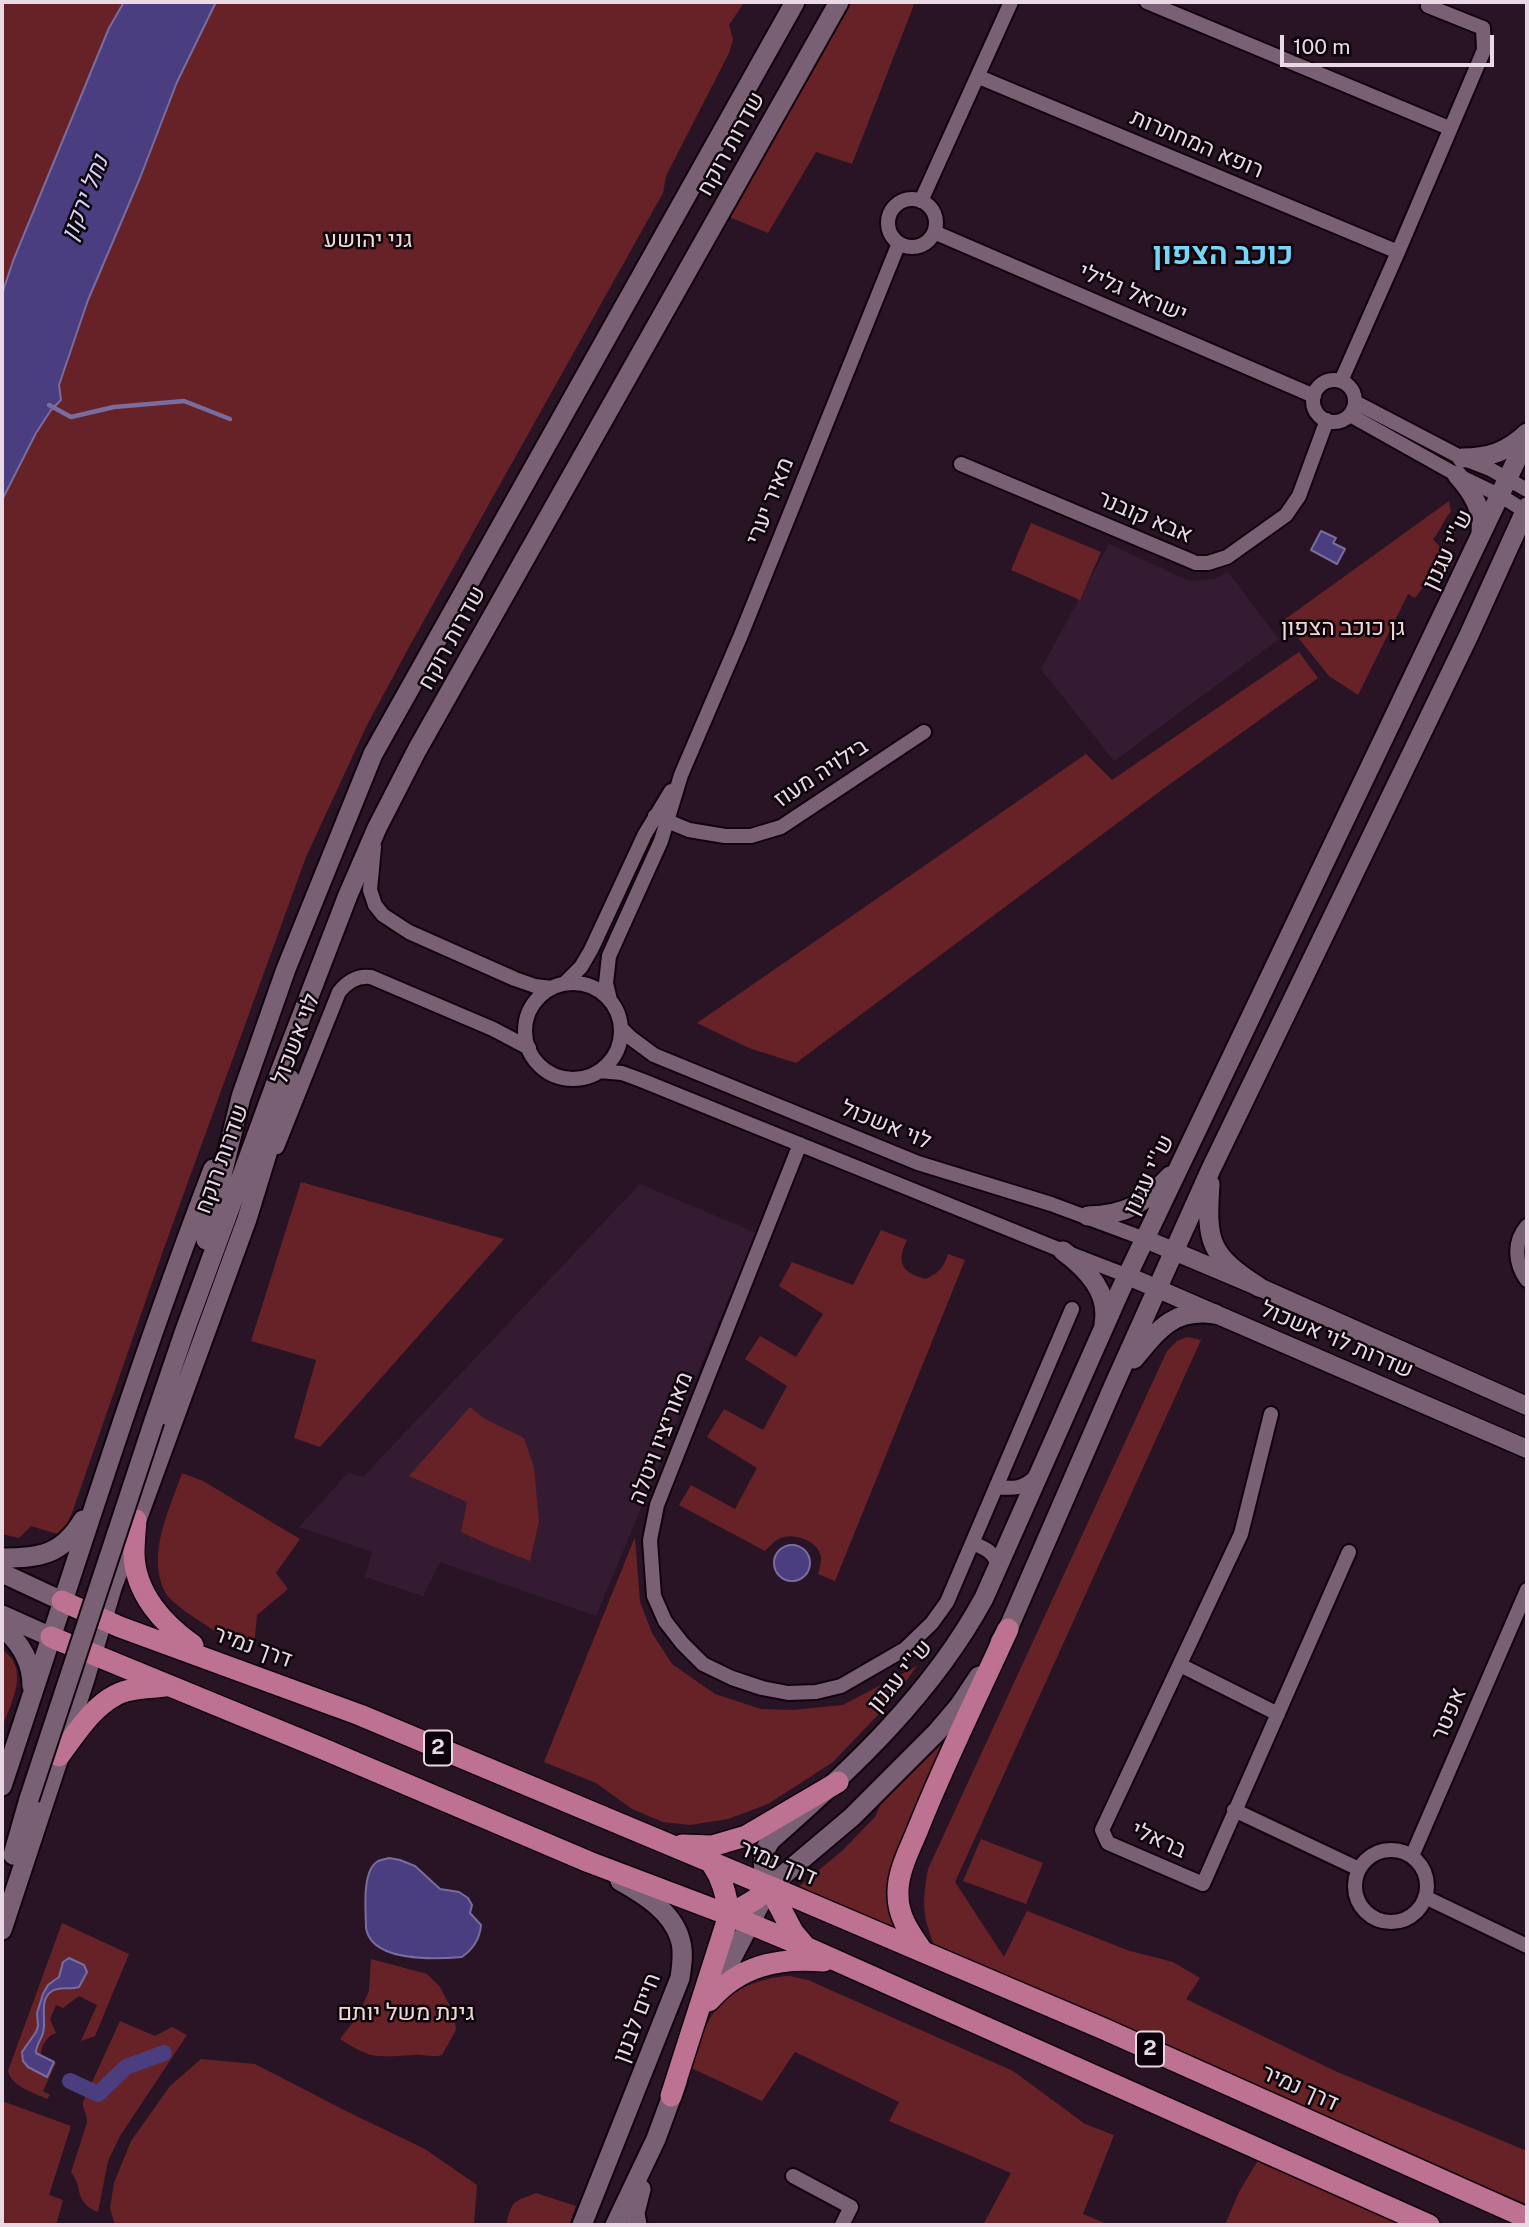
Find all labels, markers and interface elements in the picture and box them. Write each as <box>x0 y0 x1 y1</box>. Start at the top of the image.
scale bar <box>1284 21 1498 65</box>
text: 100 m <box>1293 34 1350 59</box>
street label: שדרות רוקח <box>691 87 771 201</box>
street label: רופא המחתרות <box>1126 104 1268 184</box>
water label: נחל ירקון <box>55 151 115 245</box>
park label: גני יהושע <box>324 226 412 254</box>
district label: כוכב הצפון <box>1153 237 1293 273</box>
street label: ישראל גלילי <box>1075 258 1191 328</box>
street label: מאיר יערי <box>740 453 800 549</box>
street label: אבא קובנר <box>1094 485 1196 549</box>
street label: ש''י עגנון <box>1417 505 1479 595</box>
street label: שדרות רוקח <box>412 581 492 695</box>
park label: גן כוכב הצפון <box>1281 614 1405 642</box>
street label: בילויה מעוז <box>769 732 873 814</box>
street label: לוי אשכול <box>266 990 326 1088</box>
street label: לוי אשכול <box>837 1094 935 1156</box>
street label: שדרות רוקח <box>189 1100 255 1218</box>
street label: ש''י עגנון <box>1118 1130 1180 1220</box>
street label: שדרות לוי אשכול <box>1256 1295 1418 1385</box>
street label: מאוריציו ויטלה <box>623 1368 699 1508</box>
street label: דרך נמיר <box>210 1620 296 1674</box>
street label: ש''י עגנון <box>862 1634 938 1718</box>
street label: אפטר <box>1426 1683 1472 1745</box>
road number: 2 <box>424 1730 452 1766</box>
street label: בראלי <box>1127 1816 1191 1864</box>
street label: דרך נמיר <box>735 1834 821 1892</box>
street label: חיים לבנון <box>607 1969 667 2067</box>
park label: גינת משל יותם <box>337 1999 475 2027</box>
road number: 2 <box>1136 2032 1164 2066</box>
street label: דרך נמיר <box>1257 2059 1343 2117</box>

